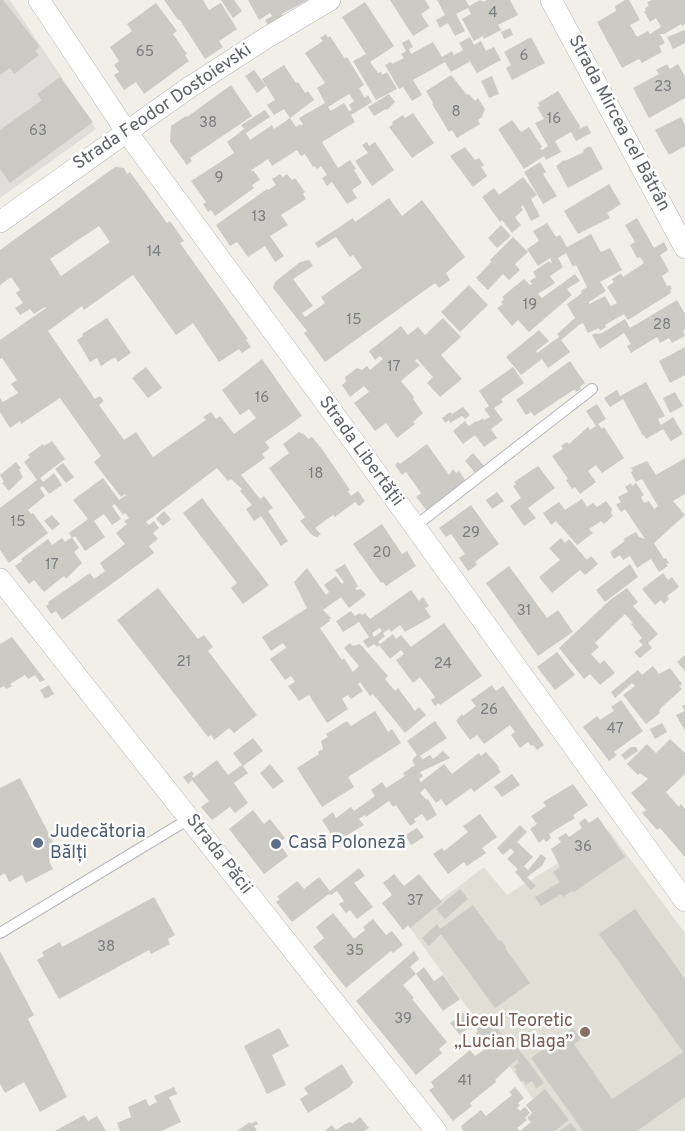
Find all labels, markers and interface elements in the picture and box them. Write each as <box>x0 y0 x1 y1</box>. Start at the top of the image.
house number: 4 <box>488 5 498 23</box>
street label: Strada Mircea cel Bătrân <box>562 32 674 216</box>
street label: Strada Fеodor Dostoievski <box>70 40 256 176</box>
house number: 65 <box>136 44 154 62</box>
house number: 6 <box>520 48 528 66</box>
house number: 23 <box>654 79 672 97</box>
house number: 8 <box>451 104 461 122</box>
house number: 16 <box>547 111 561 129</box>
house number: 38 <box>199 115 217 133</box>
house number: 63 <box>29 123 47 141</box>
house number: 9 <box>215 170 223 188</box>
house number: 13 <box>252 209 266 227</box>
house number: 14 <box>147 244 161 262</box>
house number: 19 <box>523 297 537 315</box>
house number: 15 <box>347 312 361 330</box>
house number: 28 <box>653 317 671 335</box>
house number: 17 <box>387 359 401 377</box>
house number: 16 <box>255 390 269 408</box>
street label: Strada Libertății <box>313 393 407 511</box>
house number: 18 <box>309 466 323 484</box>
house number: 15 <box>11 514 25 532</box>
house number: 29 <box>462 525 480 543</box>
house number: 20 <box>373 545 391 563</box>
house number: 17 <box>45 557 59 575</box>
house number: 31 <box>517 603 531 621</box>
house number: 21 <box>177 654 191 672</box>
house number: 24 <box>434 656 452 674</box>
house number: 26 <box>480 702 498 720</box>
house number: 47 <box>607 721 623 739</box>
street label: Strada Păcii <box>180 811 256 899</box>
place label: Judecătoria Bălți <box>50 822 146 864</box>
place label: Casā Polonezā <box>288 833 406 855</box>
marker: Judecătoria Bălți <box>31 836 45 850</box>
marker: Casā Polonezā <box>269 837 283 851</box>
house number: 36 <box>574 839 592 857</box>
house number: 37 <box>407 893 423 911</box>
house number: 38 <box>97 939 115 957</box>
house number: 35 <box>346 943 364 961</box>
house number: 39 <box>394 1011 412 1029</box>
place label: Liceul Teoretic „Lucian Blaga” <box>454 1011 573 1054</box>
marker: Liceul Teoretic „Lucian Blaga” <box>578 1025 592 1039</box>
house number: 41 <box>458 1073 472 1091</box>

